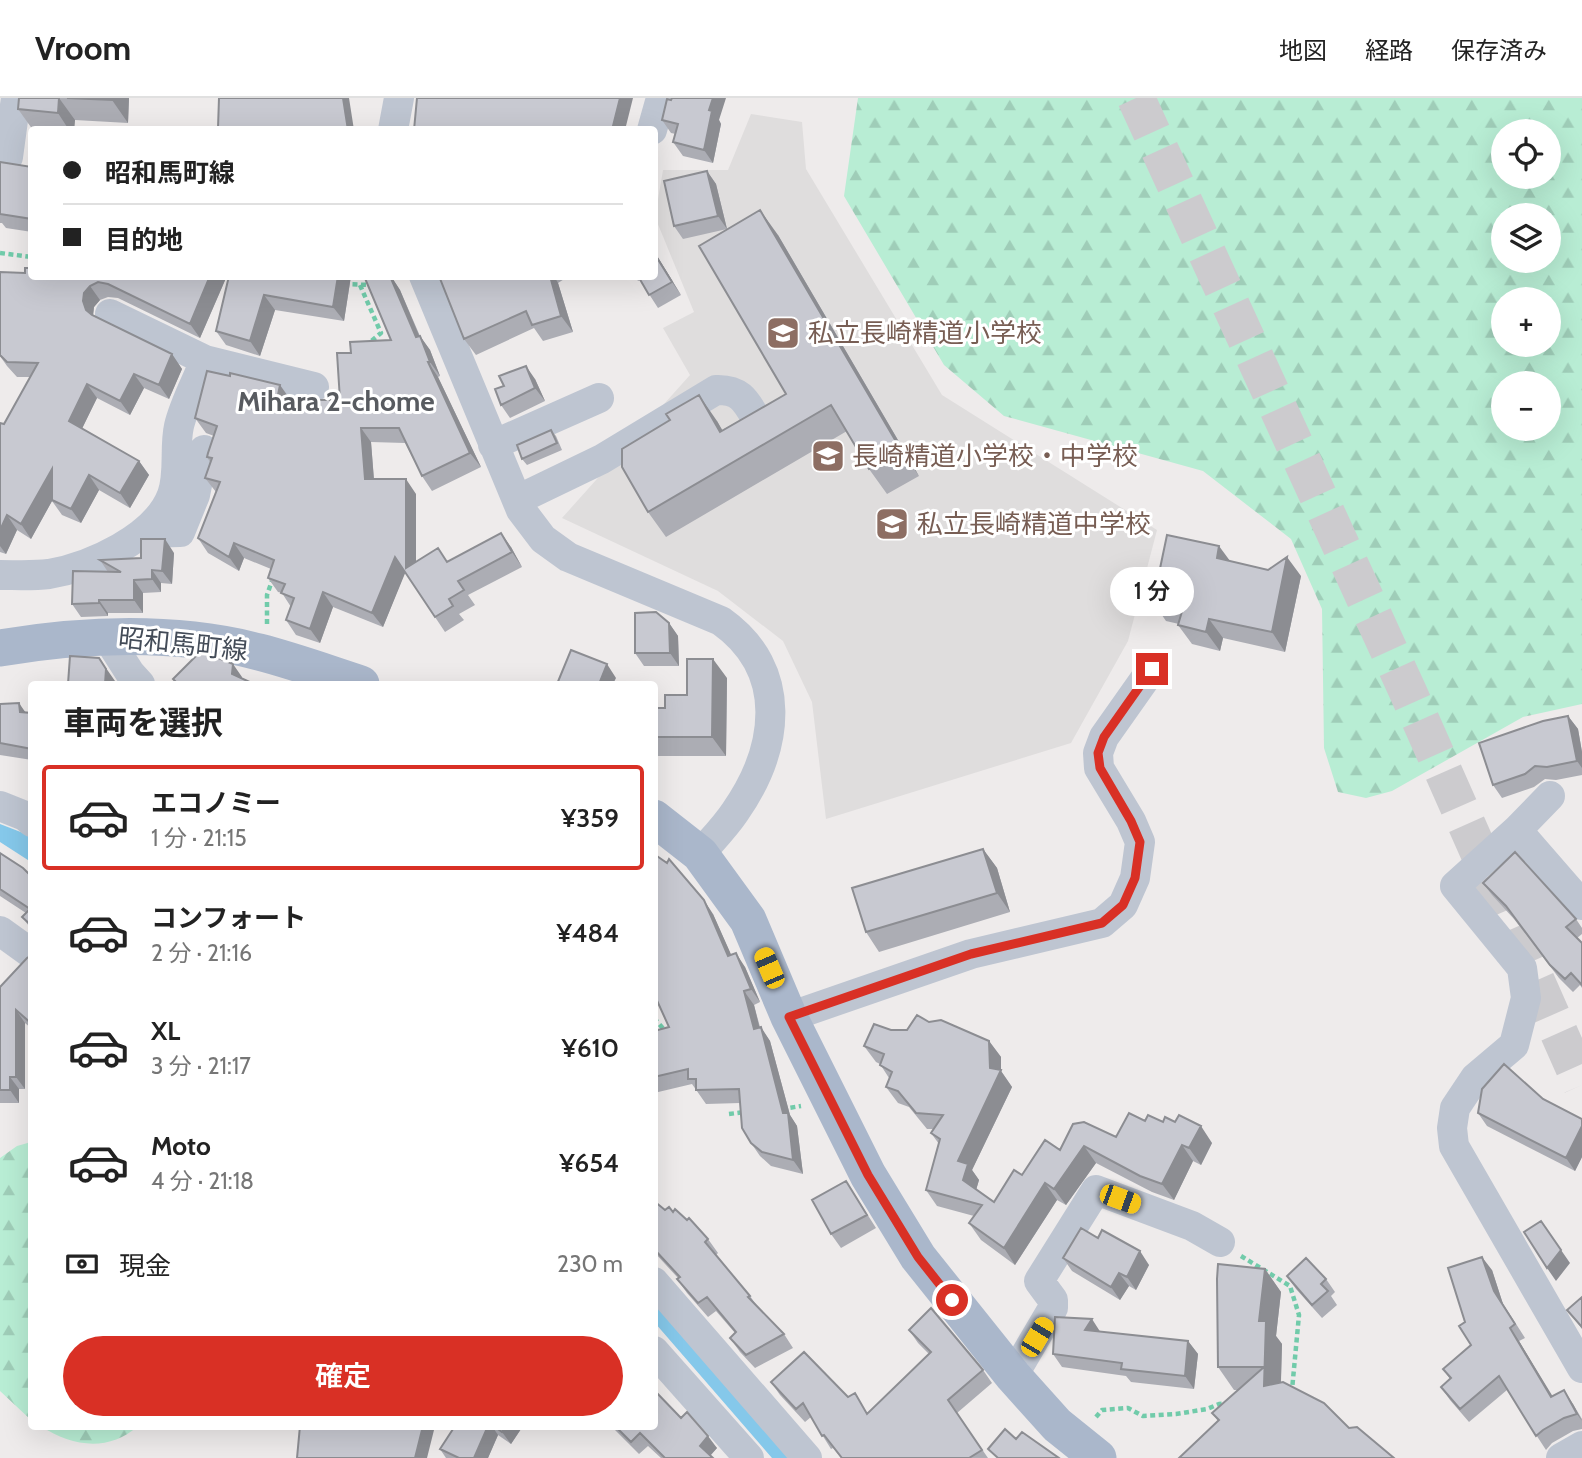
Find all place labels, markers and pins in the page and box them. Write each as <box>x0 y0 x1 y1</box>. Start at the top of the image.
school or university icon: 私立長崎精道小学校 <box>764 314 802 352</box>
place label: 私立長崎精道小学校 <box>808 317 1042 349</box>
school or university icon: 長崎精道小学校・中学校 <box>809 437 847 475</box>
place label: 長崎精道小学校・中学校 <box>852 440 1138 472</box>
school or university icon: 私立長崎精道中学校 <box>873 505 911 543</box>
place label: 私立長崎精道中学校 <box>917 508 1151 540</box>

